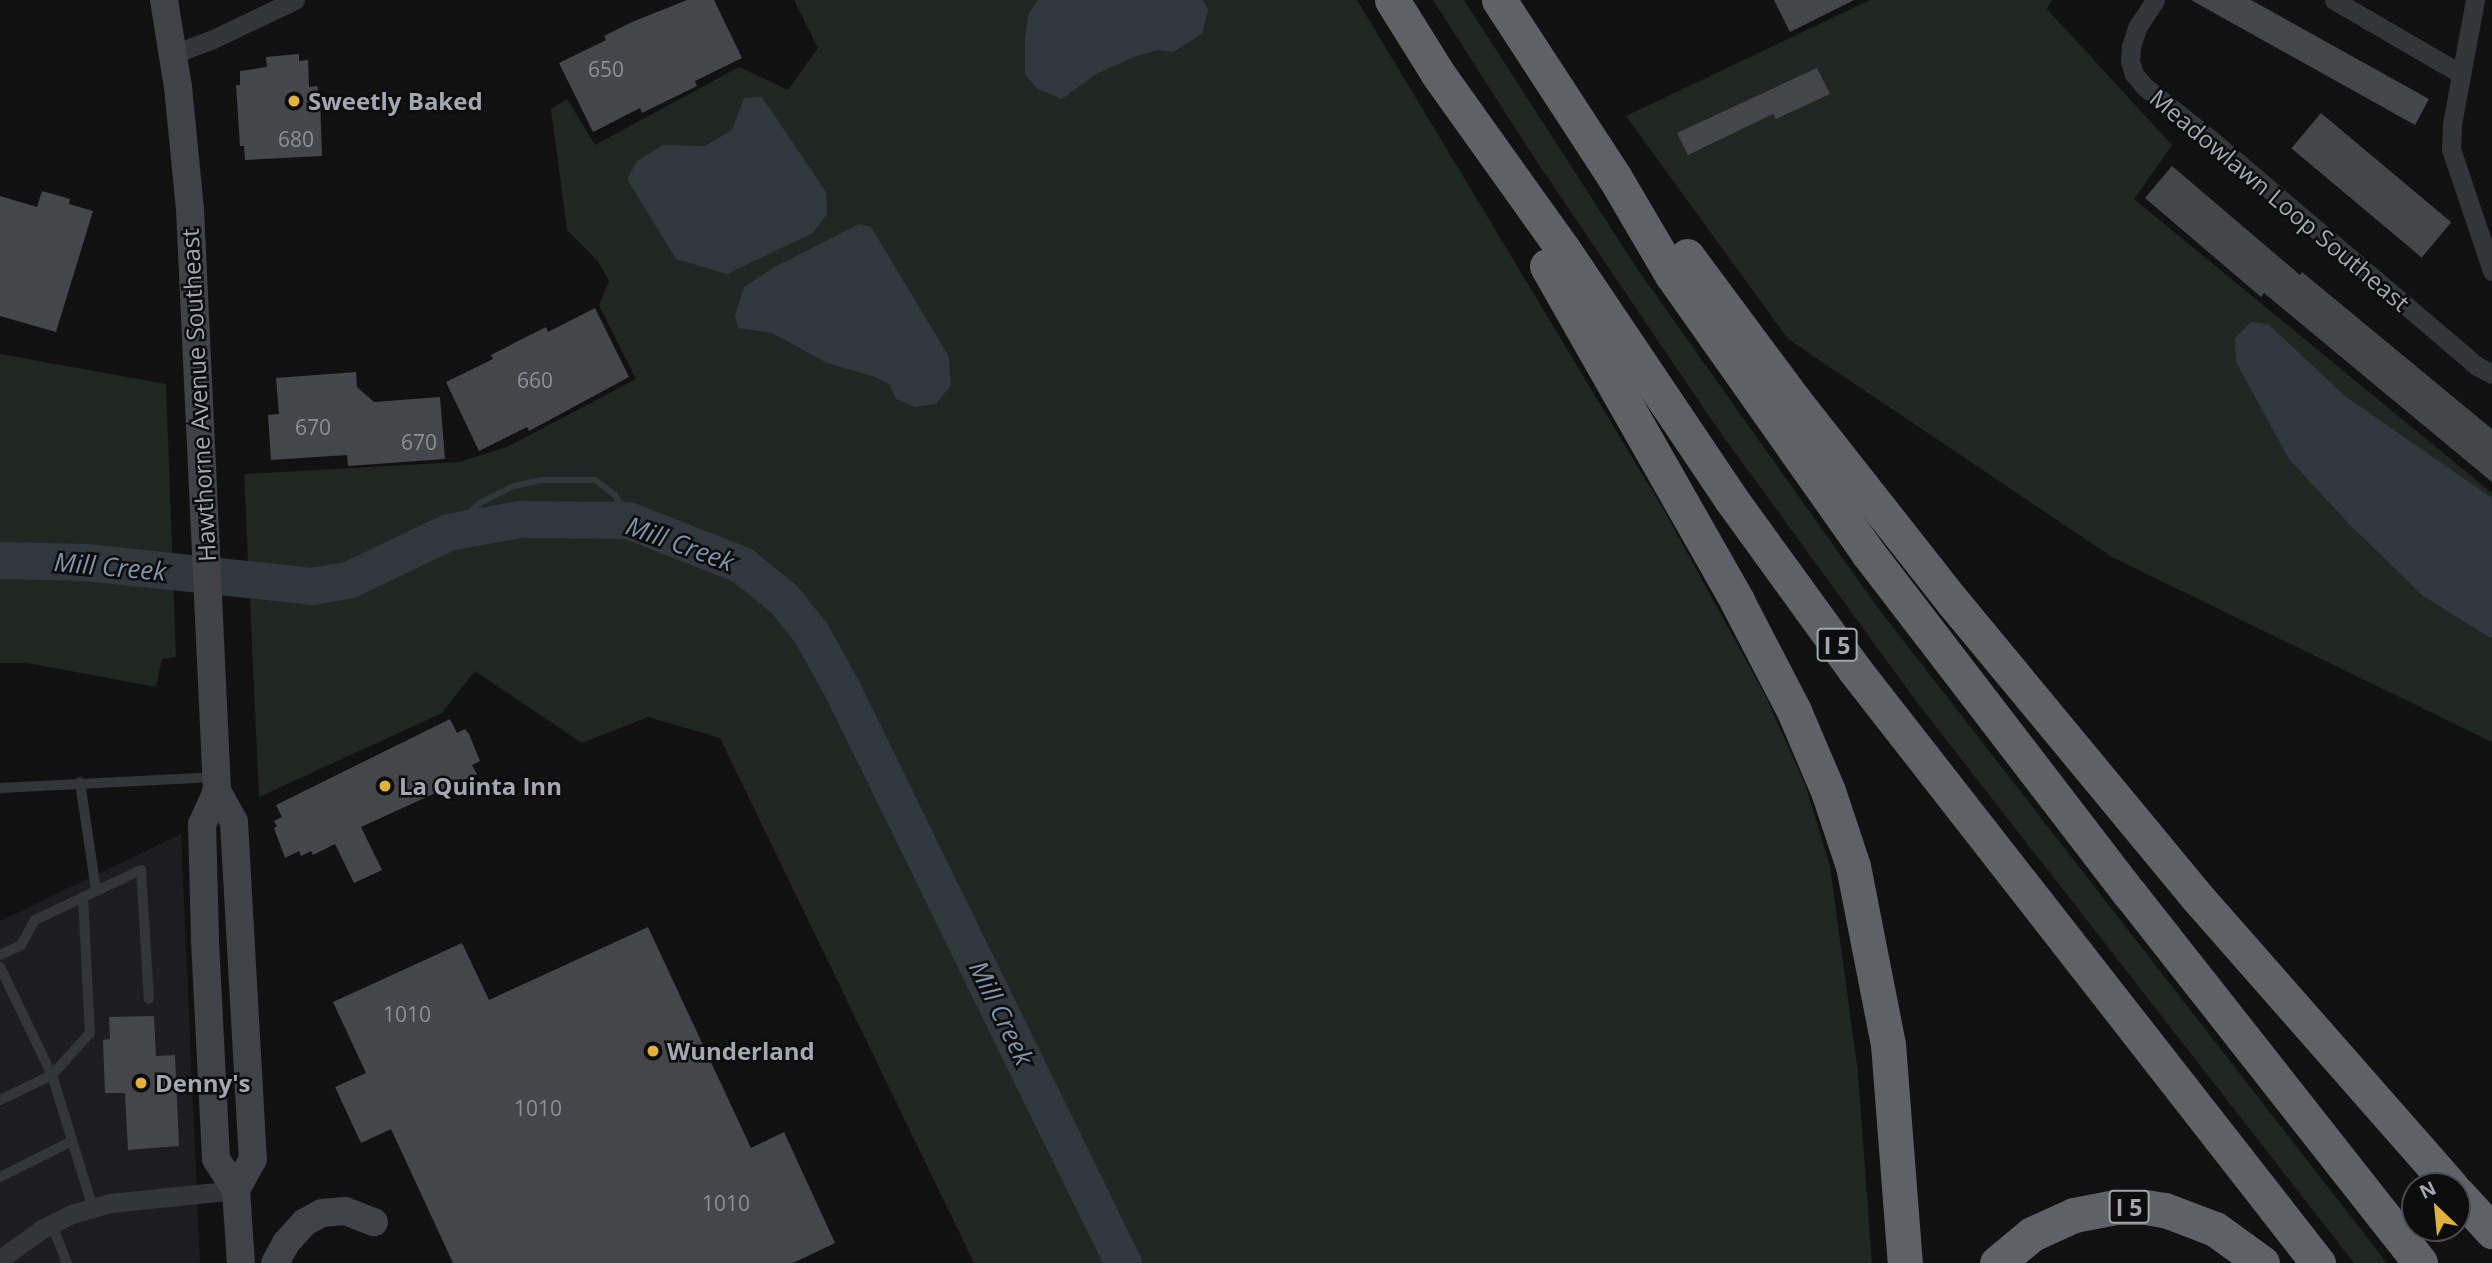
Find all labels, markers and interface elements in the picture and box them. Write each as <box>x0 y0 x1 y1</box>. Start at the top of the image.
house number: 650 <box>588 56 624 82</box>
street label: Meadowlawn Loop Southeast <box>2144 83 2416 317</box>
place label: Sweetly Baked <box>308 87 483 115</box>
marker: Sweetly Baked <box>286 93 302 109</box>
house number: 680 <box>278 126 314 152</box>
street label: Hawthorne Avenue Southeast <box>175 228 221 562</box>
house number: 660 <box>517 367 553 393</box>
house number: 670 <box>295 414 331 440</box>
house number: 670 <box>401 429 437 455</box>
water label: Mill Creek <box>622 510 738 578</box>
water label: Mill Creek <box>53 547 167 587</box>
road number: I 5 <box>1816 625 1858 664</box>
place label: La Quinta Inn <box>399 772 562 800</box>
marker: La Quinta Inn <box>377 778 393 794</box>
water label: Mill Creek <box>962 956 1040 1070</box>
house number: 1010 <box>383 1001 431 1027</box>
place label: Wunderland <box>667 1037 815 1065</box>
marker: Wunderland <box>645 1043 661 1059</box>
place label: Denny's <box>155 1069 250 1097</box>
marker: Denny's <box>133 1075 149 1091</box>
house number: 1010 <box>514 1095 562 1121</box>
north arrow <box>2401 1172 2471 1242</box>
text: N <box>2415 1175 2440 1205</box>
road number: I 5 <box>2108 1188 2150 1226</box>
house number: 1010 <box>702 1190 750 1216</box>

